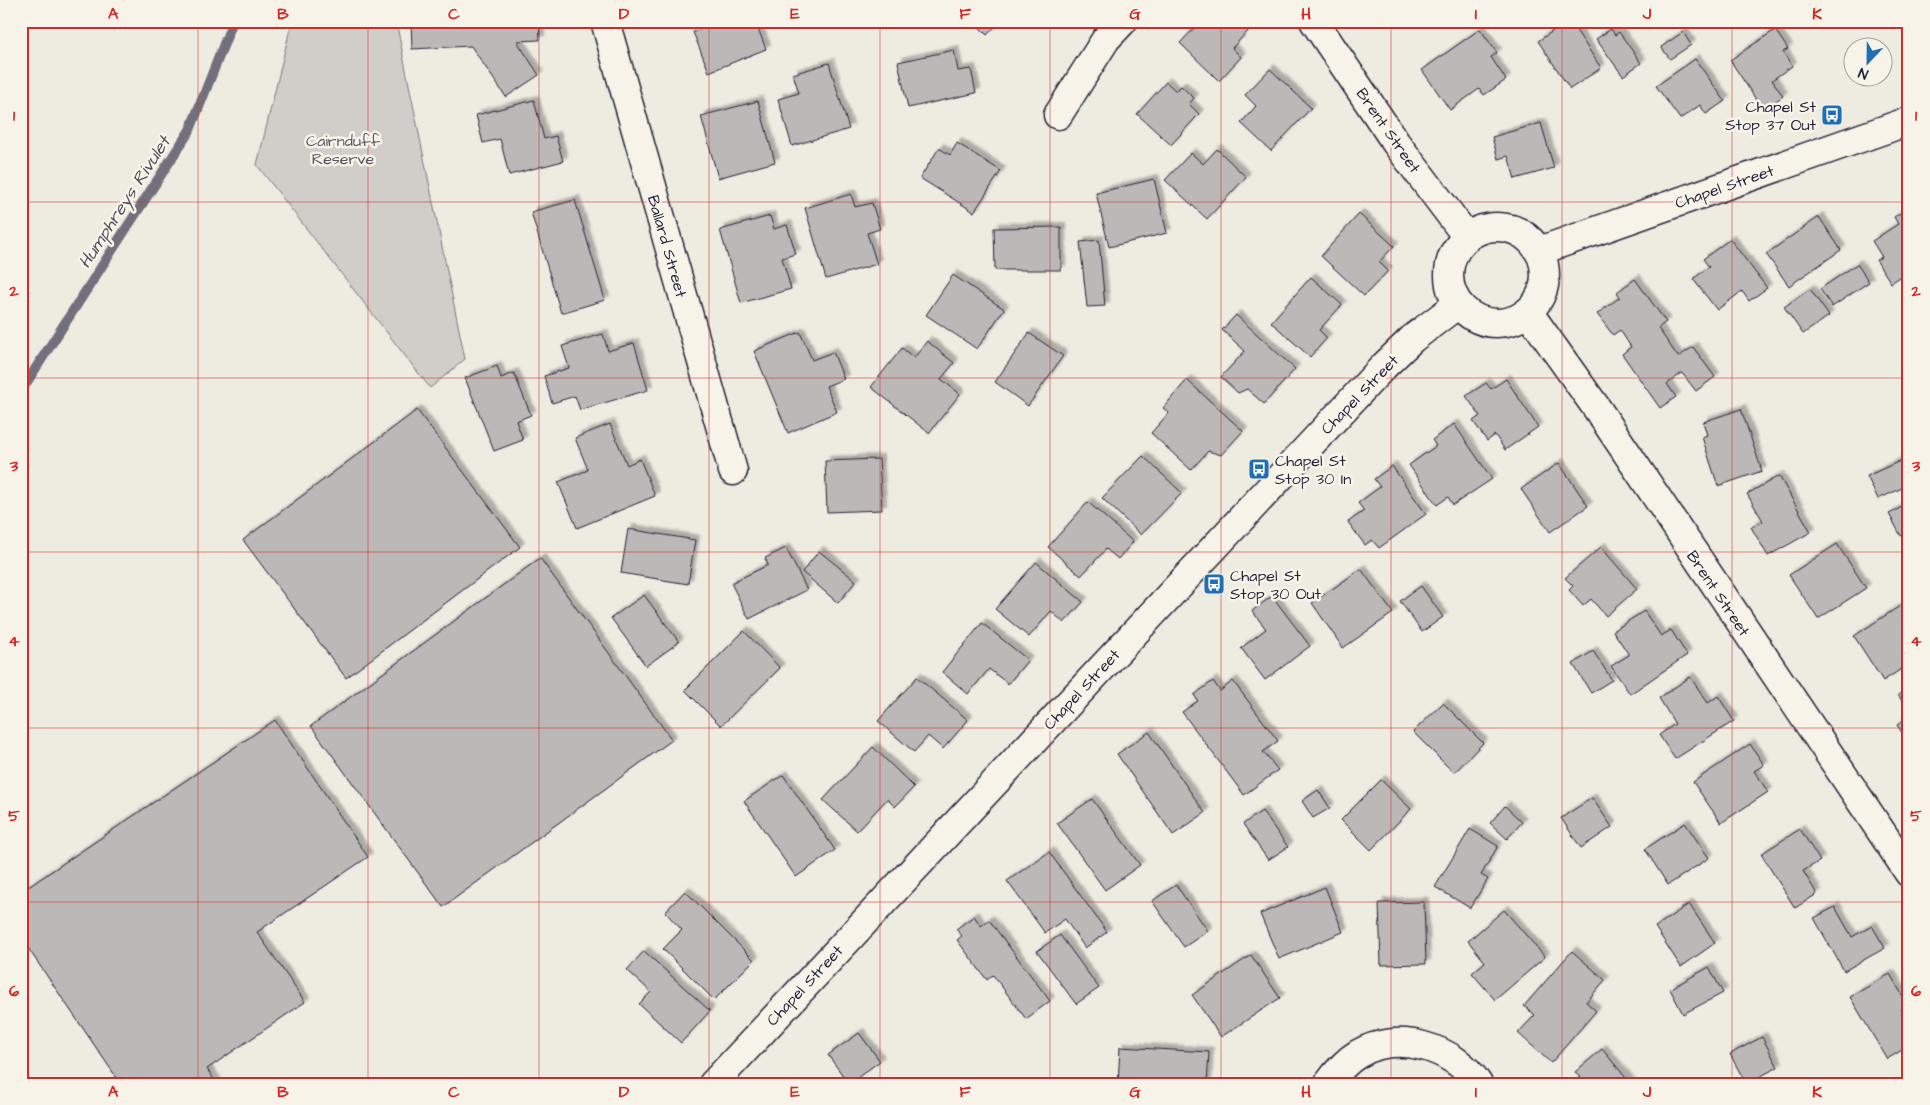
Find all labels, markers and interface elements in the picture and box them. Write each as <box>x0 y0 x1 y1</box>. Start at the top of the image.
text: A <box>108 3 119 25</box>
text: B <box>277 3 289 25</box>
text: C <box>448 3 460 25</box>
text: D <box>619 3 630 25</box>
text: E <box>790 3 800 25</box>
text: F <box>959 3 971 25</box>
text: G <box>1129 3 1141 25</box>
text: H <box>1301 3 1311 25</box>
text: I <box>1475 3 1477 25</box>
text: J <box>1642 3 1652 25</box>
text: K <box>1812 3 1822 25</box>
north arrow <box>1842 38 1892 88</box>
text: N <box>1855 62 1871 84</box>
street label: Brent Street <box>1351 84 1426 178</box>
place label: Chapel St Stop 37 Out <box>1725 96 1817 136</box>
bus stop icon: Chapel St Stop 37 Out <box>1820 103 1844 127</box>
text: 1 <box>13 105 16 127</box>
text: 1 <box>1915 105 1918 127</box>
water label: Humphreys Rivulet <box>72 130 178 274</box>
park label: Cairnduff Reserve <box>306 130 381 170</box>
street label: Chapel Street <box>1672 160 1777 214</box>
street label: Ballard Street <box>642 193 692 301</box>
text: 2 <box>8 280 19 302</box>
text: 2 <box>1910 280 1921 302</box>
street label: Chapel Street <box>1316 350 1404 439</box>
place label: Chapel St Stop 30 In <box>1275 450 1351 490</box>
text: 3 <box>9 455 19 477</box>
text: 3 <box>1911 455 1921 477</box>
bus stop icon: Chapel St Stop 30 In <box>1247 457 1271 481</box>
street label: Brent Street <box>1681 546 1755 641</box>
place label: Chapel St Stop 30 Out <box>1230 565 1322 605</box>
bus stop icon: Chapel St Stop 30 Out <box>1202 572 1226 596</box>
text: 4 <box>9 630 20 652</box>
text: 4 <box>1911 630 1922 652</box>
street label: Chapel Street <box>1038 644 1125 735</box>
text: 5 <box>8 805 20 827</box>
text: 5 <box>1910 805 1922 827</box>
street label: Chapel Street <box>761 940 848 1031</box>
text: 6 <box>9 980 19 1002</box>
text: 6 <box>1911 980 1921 1002</box>
text: A <box>108 1081 119 1103</box>
text: B <box>277 1081 289 1103</box>
text: C <box>448 1081 460 1103</box>
text: D <box>619 1081 630 1103</box>
text: E <box>790 1081 800 1103</box>
text: F <box>959 1081 971 1103</box>
text: G <box>1129 1081 1141 1103</box>
text: H <box>1301 1081 1311 1103</box>
text: I <box>1475 1081 1477 1103</box>
text: J <box>1642 1081 1652 1103</box>
text: K <box>1812 1081 1822 1103</box>

